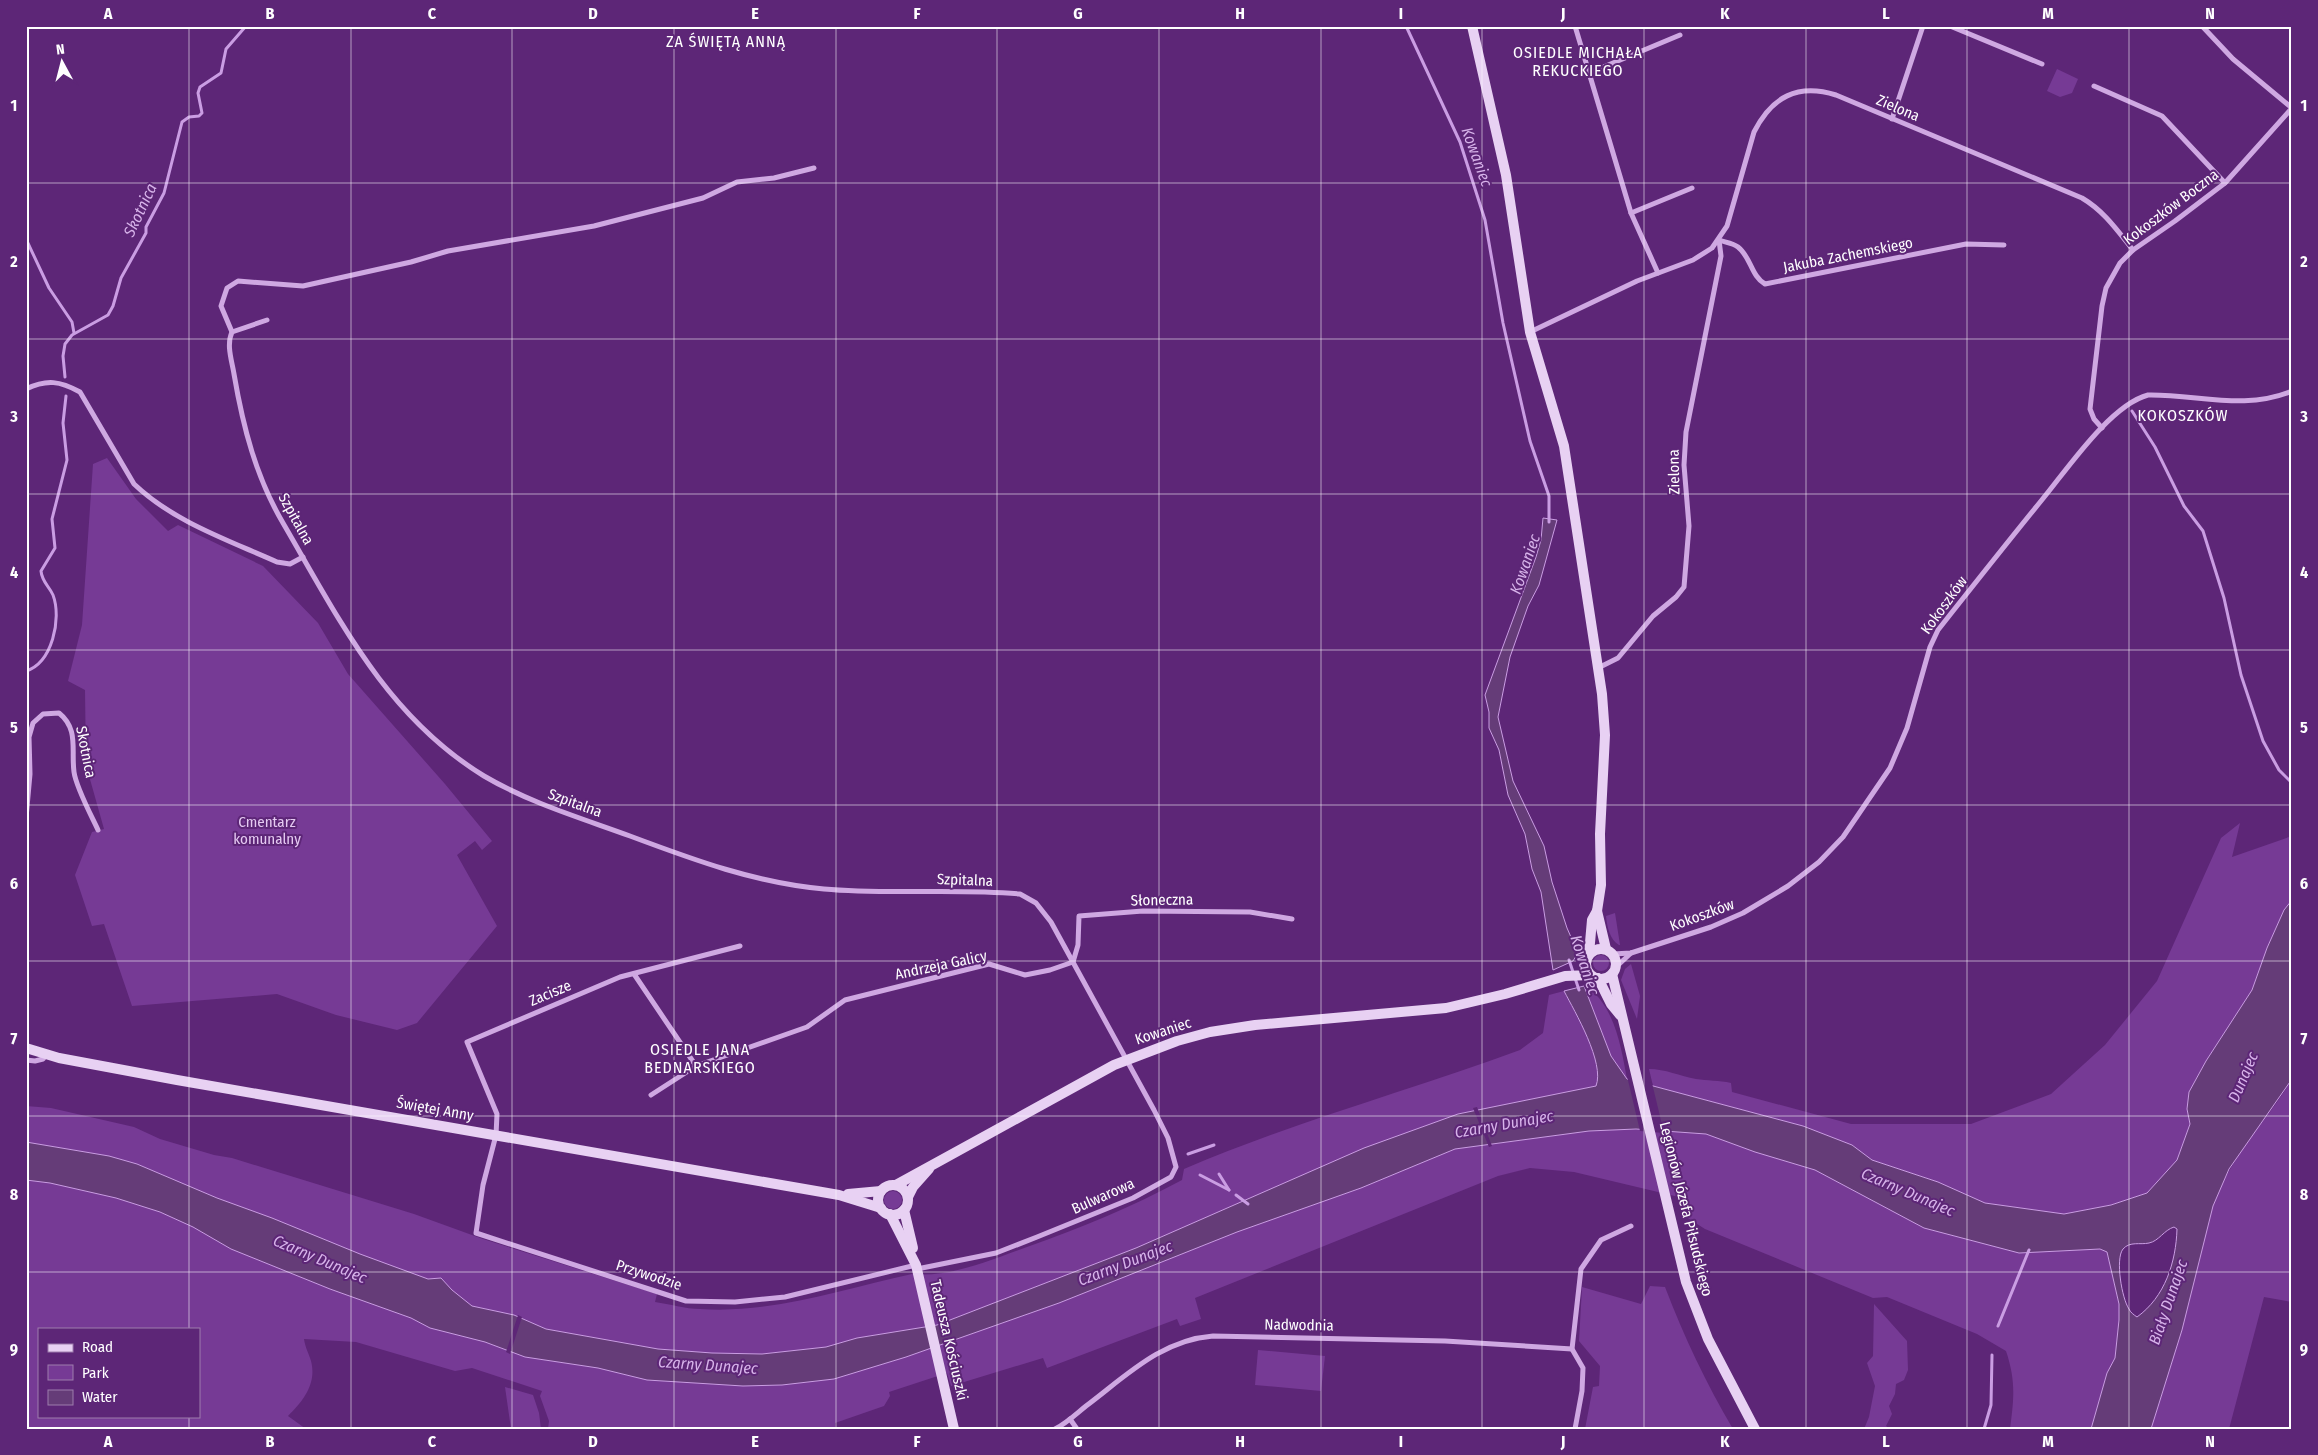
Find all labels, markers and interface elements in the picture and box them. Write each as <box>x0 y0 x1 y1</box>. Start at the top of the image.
text: A <box>103 4 113 23</box>
text: B <box>266 4 275 23</box>
text: C <box>428 4 437 23</box>
text: D <box>588 4 598 23</box>
text: E <box>751 4 759 23</box>
text: F <box>913 4 921 23</box>
text: G <box>1073 4 1083 23</box>
text: H <box>1235 4 1245 23</box>
text: I <box>1399 4 1403 23</box>
text: J <box>1560 4 1565 23</box>
text: K <box>1720 4 1730 23</box>
text: L <box>1882 4 1890 23</box>
text: M <box>2042 4 2054 23</box>
text: N <box>2205 4 2215 23</box>
district label: ZA ŚWIĘTĄ ANNĄ <box>666 32 786 51</box>
north arrow <box>38 38 88 88</box>
text: N <box>55 41 66 59</box>
district label: OSIEDLE MICHAŁA REKUCKIEGO <box>1513 43 1643 80</box>
street label: Zielona <box>1874 91 1922 125</box>
text: 1 <box>11 96 17 115</box>
text: 1 <box>2301 96 2307 115</box>
water label: Kowaniec <box>1457 125 1497 190</box>
street label: Kokoszków Boczna <box>2120 165 2222 249</box>
water label: Skotnica <box>119 180 161 241</box>
street label: Jakuba Zachemskiego <box>1782 234 1914 276</box>
text: 2 <box>9 252 18 271</box>
text: 2 <box>2299 252 2308 271</box>
district label: KOKOSZKÓW <box>2137 406 2229 425</box>
text: 3 <box>9 407 18 426</box>
text: 3 <box>2299 407 2308 426</box>
street label: Zielona <box>1665 449 1683 495</box>
street label: Szpitalna <box>275 490 317 548</box>
water label: Kowaniec <box>1506 531 1544 596</box>
text: 4 <box>10 563 18 582</box>
text: 4 <box>2300 563 2308 582</box>
street label: Kokoszków <box>1917 572 1971 637</box>
text: 5 <box>10 718 18 737</box>
text: 5 <box>2300 718 2308 737</box>
street label: Skotnica <box>72 725 100 779</box>
street label: Szpitalna <box>546 785 604 821</box>
park label: Cmentarz komunalny <box>233 813 301 848</box>
street label: Szpitalna <box>937 870 993 890</box>
text: 6 <box>10 874 18 893</box>
text: 6 <box>2300 874 2308 893</box>
street label: Słoneczna <box>1131 890 1193 910</box>
street label: Kokoszków <box>1667 895 1737 935</box>
water label: Kowaniec <box>1566 933 1604 998</box>
street label: Andrzeja Galicy <box>893 946 989 984</box>
street label: Zacisze <box>526 976 574 1010</box>
street label: Kowaniec <box>1133 1013 1194 1049</box>
text: 7 <box>11 1029 18 1048</box>
text: 7 <box>2301 1029 2308 1048</box>
district label: OSIEDLE JANA BEDNARSKIEGO <box>644 1040 756 1077</box>
water label: Dunajec <box>2224 1049 2262 1105</box>
street label: Świętej Anny <box>395 1093 475 1125</box>
water label: Czarny Dunajec <box>1453 1106 1555 1142</box>
street label: Legionów Józefa Piłsudskiego <box>1656 1120 1716 1298</box>
water label: Czarny Dunajec <box>1858 1164 1958 1220</box>
street label: Bulwarowa <box>1069 1174 1137 1218</box>
text: 8 <box>10 1185 19 1204</box>
text: 8 <box>2300 1185 2309 1204</box>
water label: Czarny Dunajec <box>270 1231 370 1287</box>
water label: Czarny Dunajec <box>1075 1236 1175 1290</box>
street label: Przywodzie <box>614 1256 684 1294</box>
water label: Biały Dunajec <box>2145 1257 2192 1347</box>
street label: Tadeusza Kościuszki <box>926 1278 972 1402</box>
street label: Nadwodnia <box>1264 1315 1334 1335</box>
legend <box>38 1328 200 1418</box>
text: Road <box>82 1338 113 1356</box>
text: 9 <box>10 1340 18 1359</box>
text: 9 <box>2300 1340 2308 1359</box>
water label: Czarny Dunajec <box>658 1352 759 1378</box>
text: Park <box>82 1364 109 1382</box>
text: Water <box>82 1388 118 1406</box>
text: A <box>103 1432 113 1451</box>
text: B <box>266 1432 275 1451</box>
text: C <box>428 1432 437 1451</box>
text: D <box>588 1432 598 1451</box>
text: E <box>751 1432 759 1451</box>
text: F <box>913 1432 921 1451</box>
text: G <box>1073 1432 1083 1451</box>
text: H <box>1235 1432 1245 1451</box>
text: I <box>1399 1432 1403 1451</box>
text: J <box>1560 1432 1565 1451</box>
text: K <box>1720 1432 1730 1451</box>
text: L <box>1882 1432 1890 1451</box>
text: M <box>2042 1432 2054 1451</box>
text: N <box>2205 1432 2215 1451</box>

